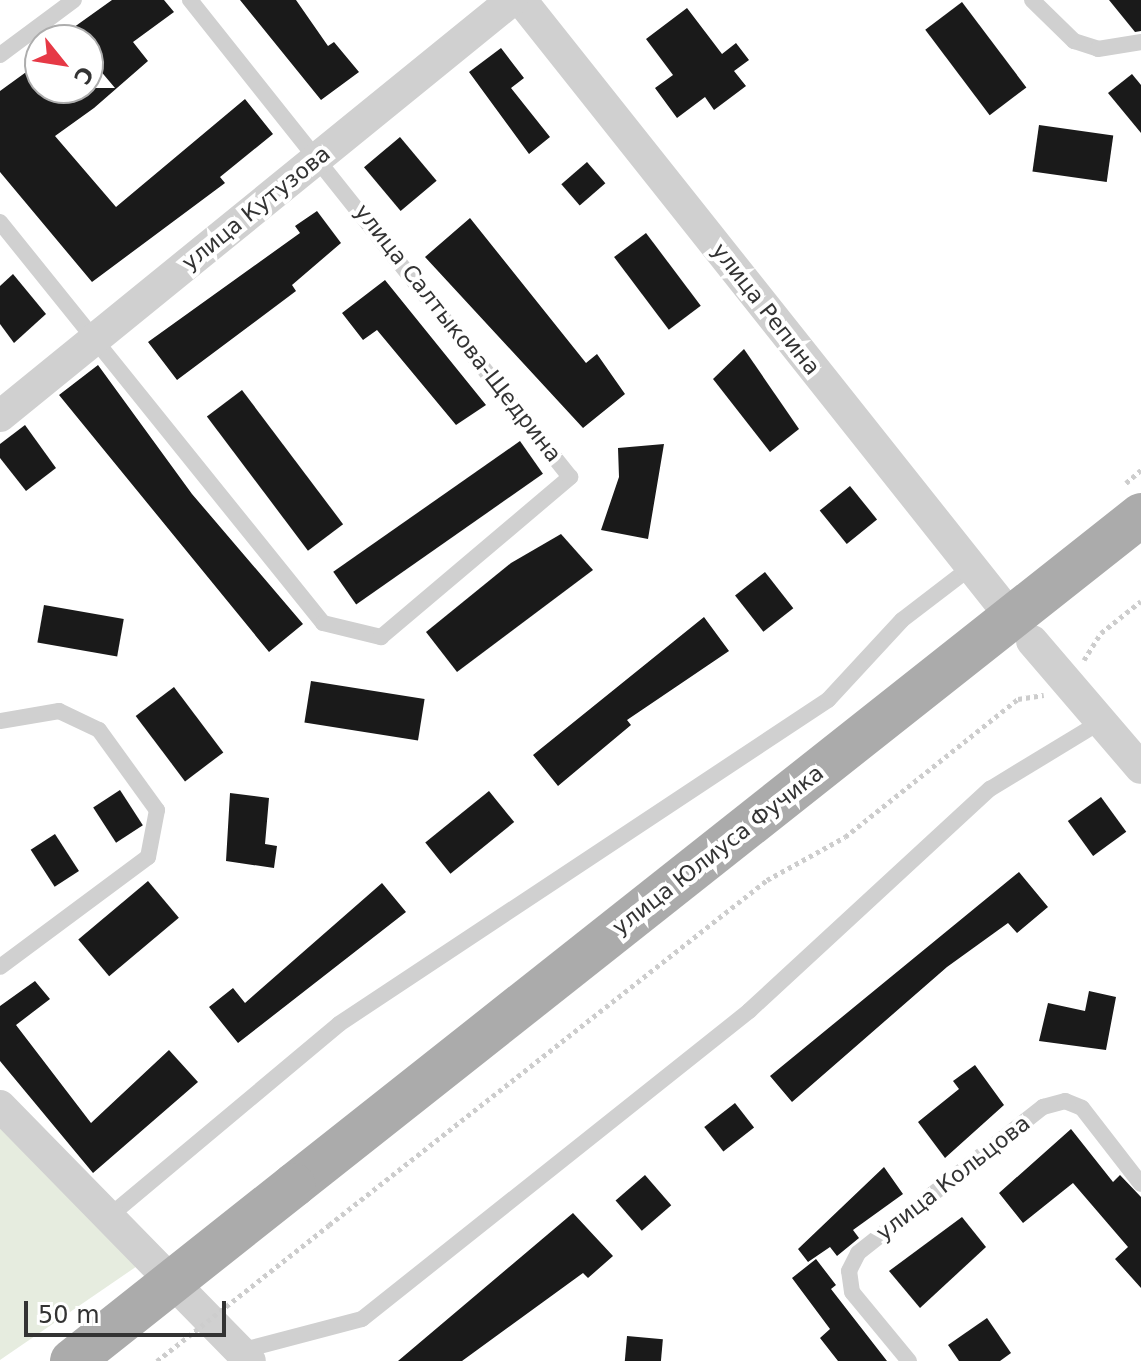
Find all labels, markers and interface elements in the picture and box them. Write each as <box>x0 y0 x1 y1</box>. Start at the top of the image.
north arrow <box>24 24 104 104</box>
text: С <box>69 62 98 88</box>
street label: улица Кутузова <box>177 140 335 276</box>
street label: улица Салтыкова-Щедрина <box>349 199 567 467</box>
street label: улица Репина <box>706 238 826 380</box>
street label: улица Юлиуса Фучика <box>607 759 829 941</box>
street label: улица Кольцова <box>871 1110 1035 1246</box>
scale bar <box>28 1285 230 1335</box>
text: 50 m <box>38 1301 100 1329</box>

